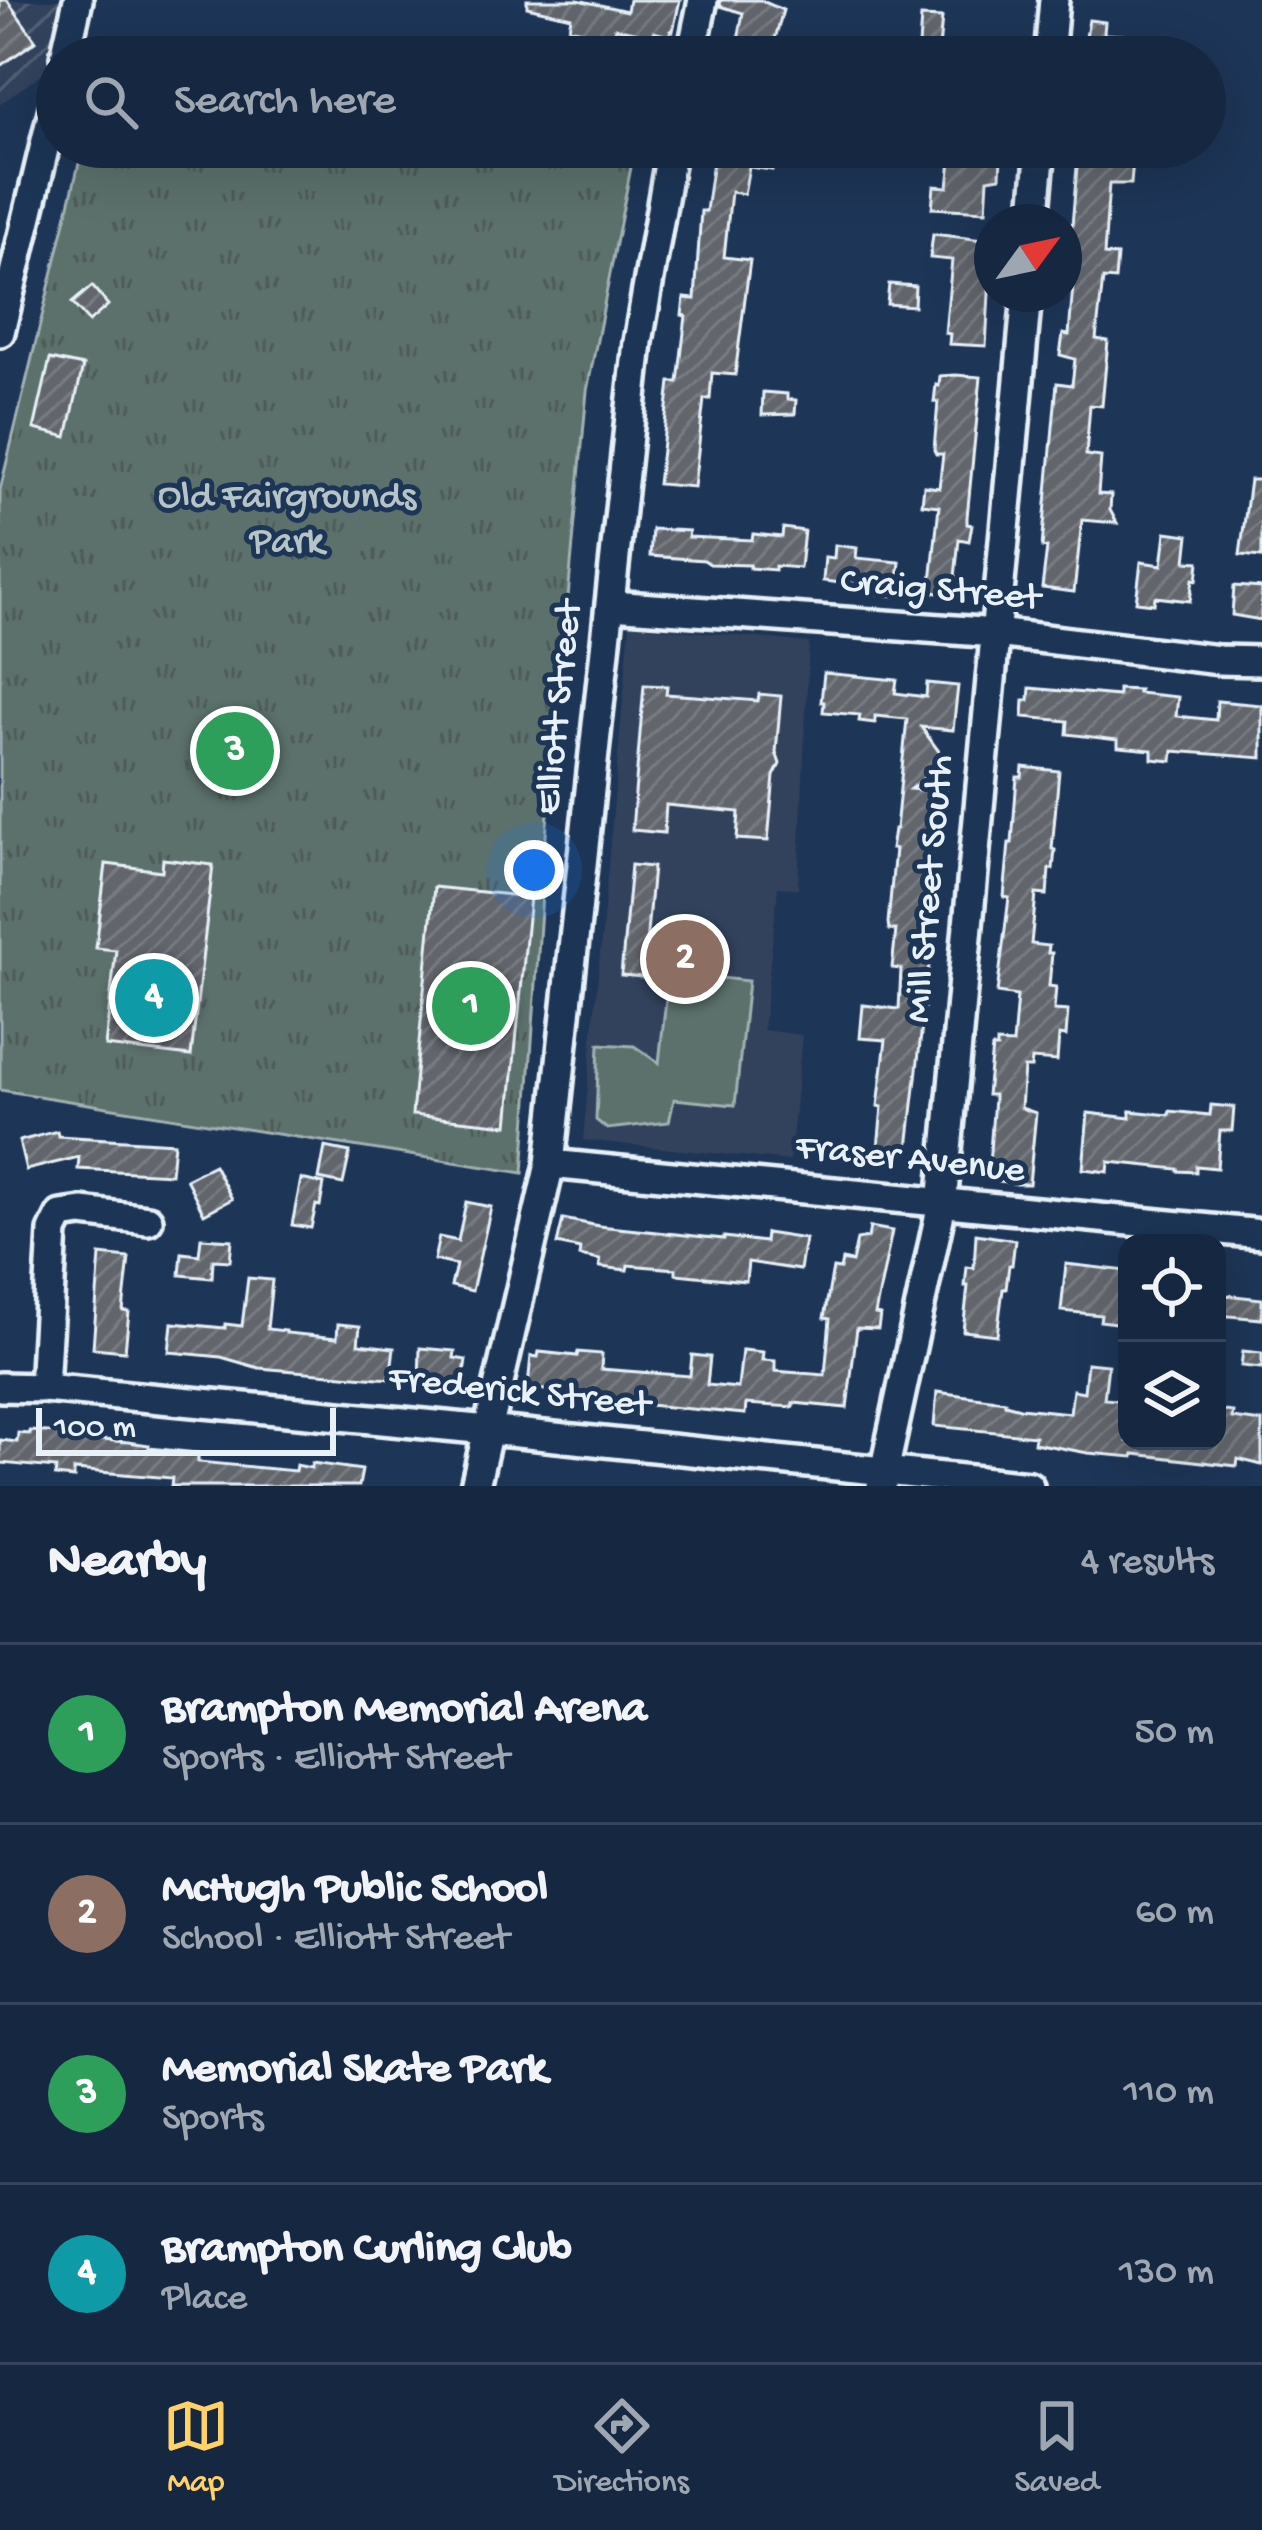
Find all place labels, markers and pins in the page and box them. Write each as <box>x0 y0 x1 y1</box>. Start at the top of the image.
pin: 3 <box>196 706 274 796</box>
pin: 2 <box>646 914 724 1004</box>
pin: 4 <box>115 953 193 1043</box>
pin: 1 <box>432 961 510 1051</box>

